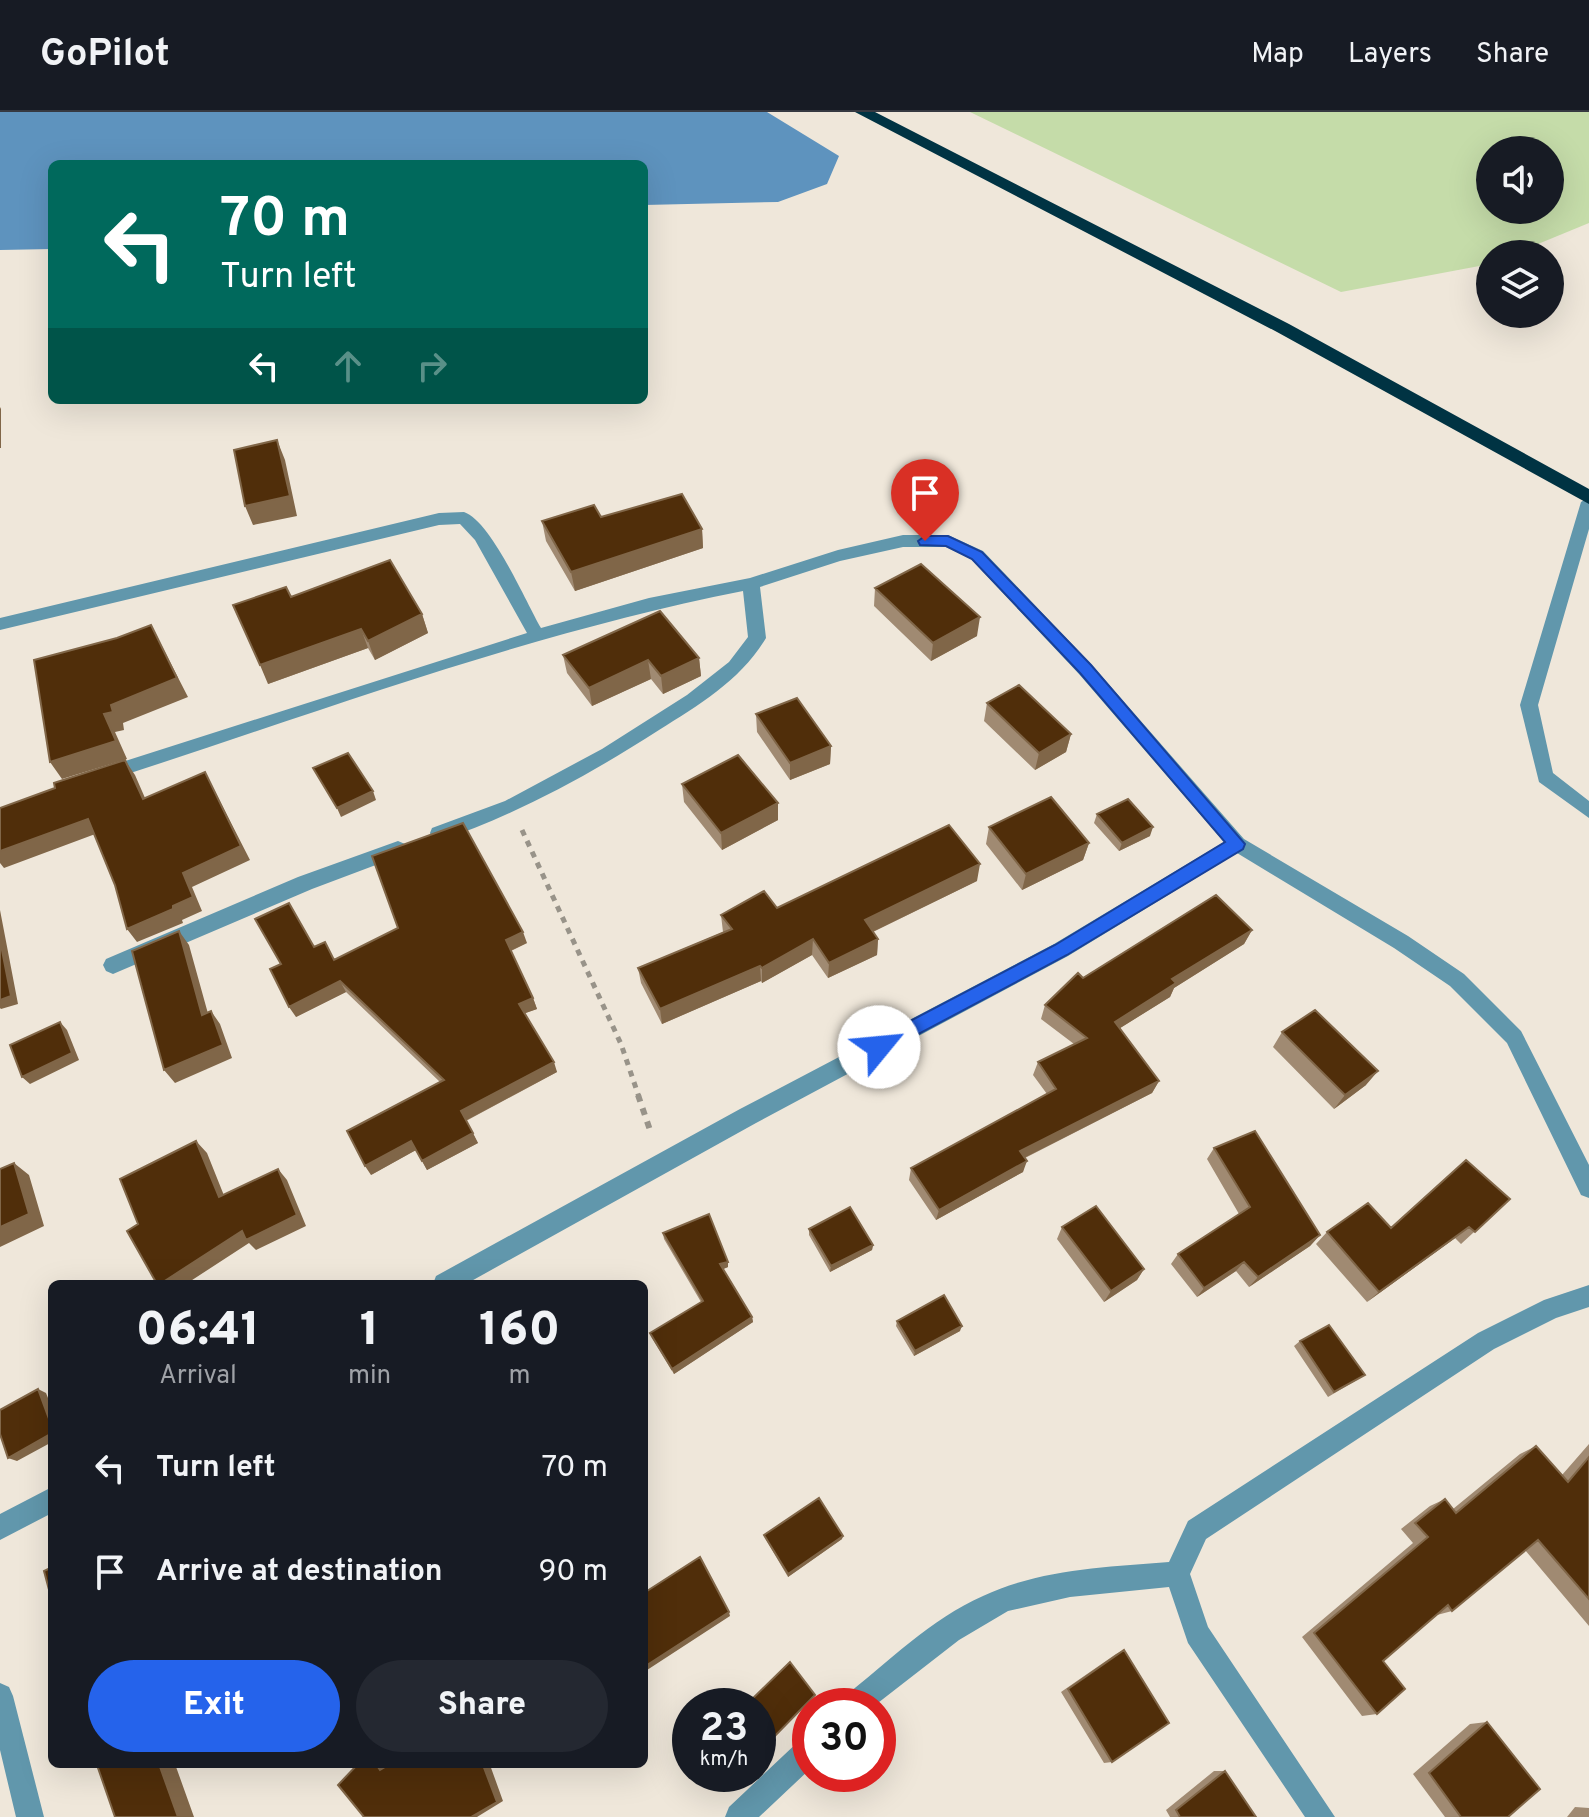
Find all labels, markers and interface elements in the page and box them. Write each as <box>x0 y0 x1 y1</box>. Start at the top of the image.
text: GoPilot <box>40 31 170 80</box>
text: Map <box>1251 37 1304 73</box>
text: Layers <box>1348 37 1432 73</box>
text: Share <box>1476 37 1549 73</box>
map controls <box>1476 136 1564 328</box>
button: sound <box>1476 136 1564 224</box>
text: 70 m <box>220 186 350 256</box>
icon: left <box>88 192 192 296</box>
button: layers <box>1476 240 1564 328</box>
text: Turn left <box>220 255 357 301</box>
icon: left <box>242 344 286 388</box>
icon: ahead <box>326 344 370 388</box>
icon: right <box>410 344 454 388</box>
pin <box>891 459 959 541</box>
icon: arrive <box>903 471 947 515</box>
position arrow <box>837 1005 921 1089</box>
text: 06:41 <box>136 1302 260 1362</box>
text: 1 <box>360 1302 379 1362</box>
text: 160 <box>479 1302 560 1362</box>
text: Arrival <box>159 1360 237 1393</box>
text: min <box>348 1360 391 1393</box>
text: m <box>509 1360 531 1393</box>
icon: left <box>88 1446 132 1490</box>
text: Turn left <box>156 1450 276 1487</box>
text: 70 m <box>542 1450 608 1487</box>
icon: arrive <box>88 1550 132 1594</box>
text: Arrive at destination <box>156 1554 442 1591</box>
text: 90 m <box>539 1554 608 1591</box>
button: Exit <box>88 1660 340 1752</box>
button: Share <box>356 1660 608 1752</box>
speed limit sign: 30 <box>792 1688 896 1792</box>
text: 23 <box>700 1705 748 1755</box>
text: km/h <box>700 1747 748 1773</box>

